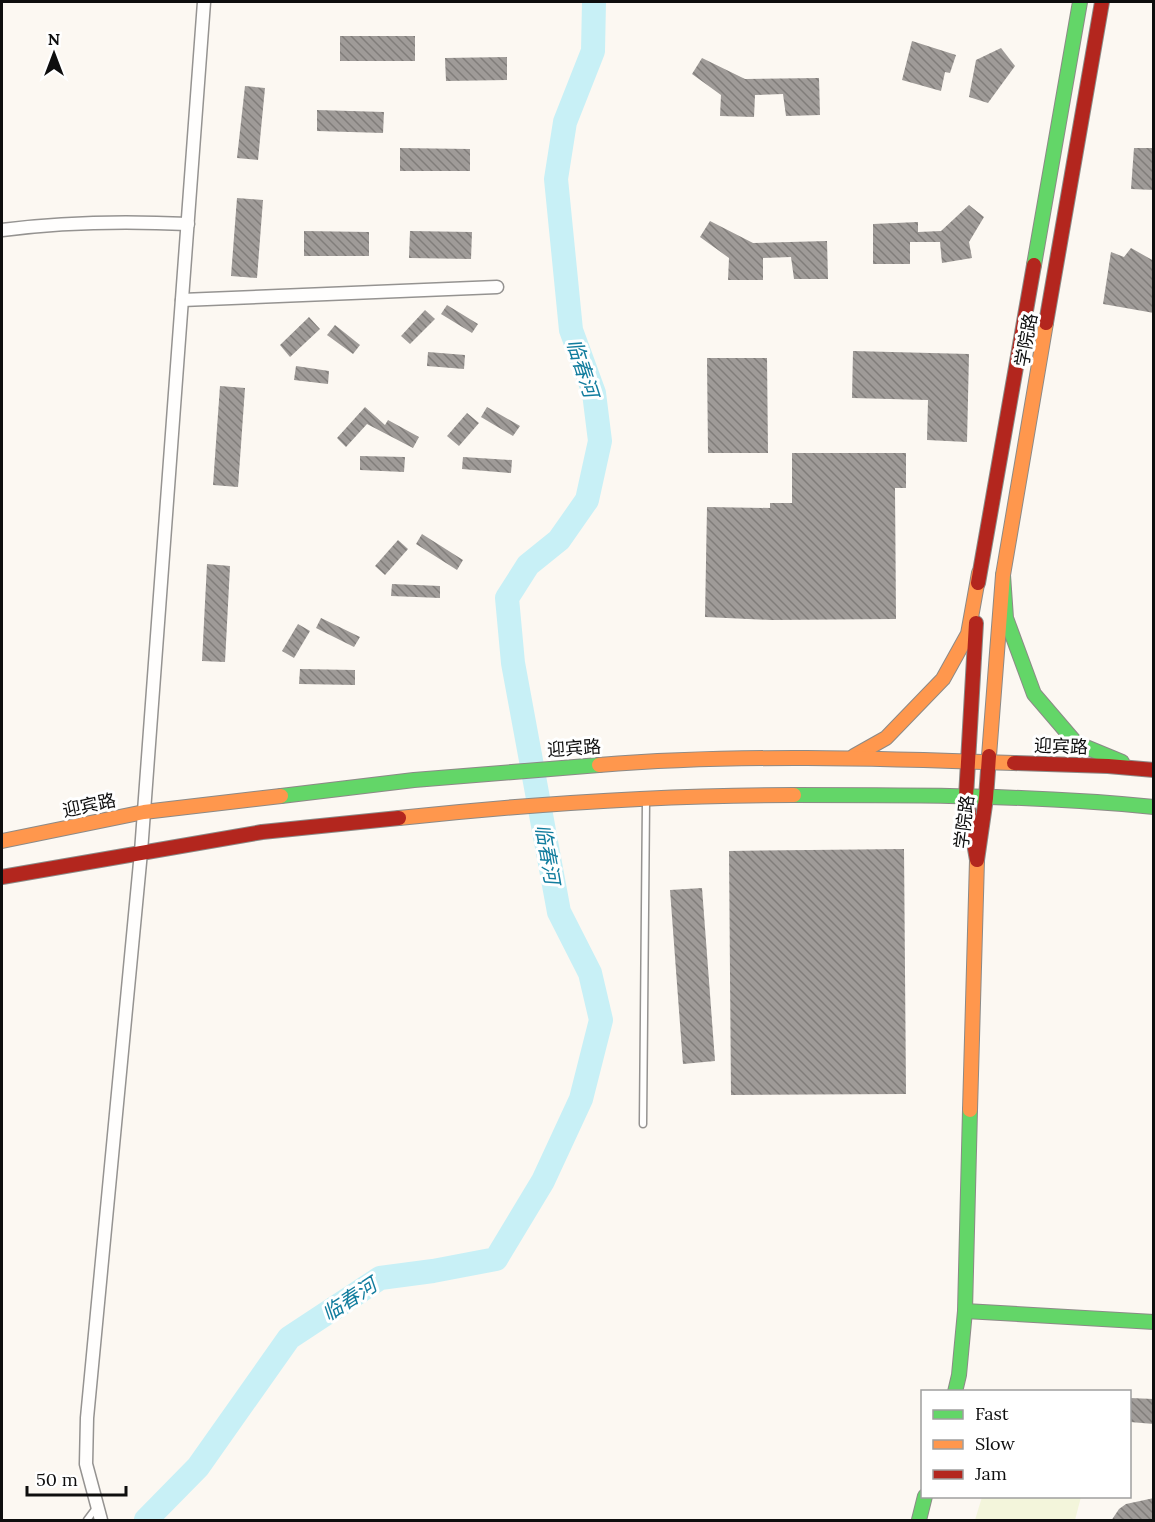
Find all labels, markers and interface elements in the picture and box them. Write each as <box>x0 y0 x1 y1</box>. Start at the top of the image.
north arrow <box>24 24 84 84</box>
text: N <box>48 29 60 49</box>
street label: 学院路 <box>1010 311 1042 369</box>
water label: 临春河 <box>562 336 605 404</box>
street label: 迎宾路 <box>1034 734 1088 758</box>
street label: 迎宾路 <box>546 735 602 761</box>
street label: 迎宾路 <box>60 788 118 822</box>
street label: 学院路 <box>949 794 979 850</box>
water label: 临春河 <box>530 822 566 890</box>
water label: 临春河 <box>317 1270 384 1326</box>
legend <box>921 1390 1131 1498</box>
text: Fast <box>975 1402 1009 1425</box>
text: Slow <box>975 1432 1015 1455</box>
scale bar <box>27 1459 126 1497</box>
text: Jam <box>974 1462 1007 1485</box>
text: 50 m <box>36 1468 78 1491</box>

